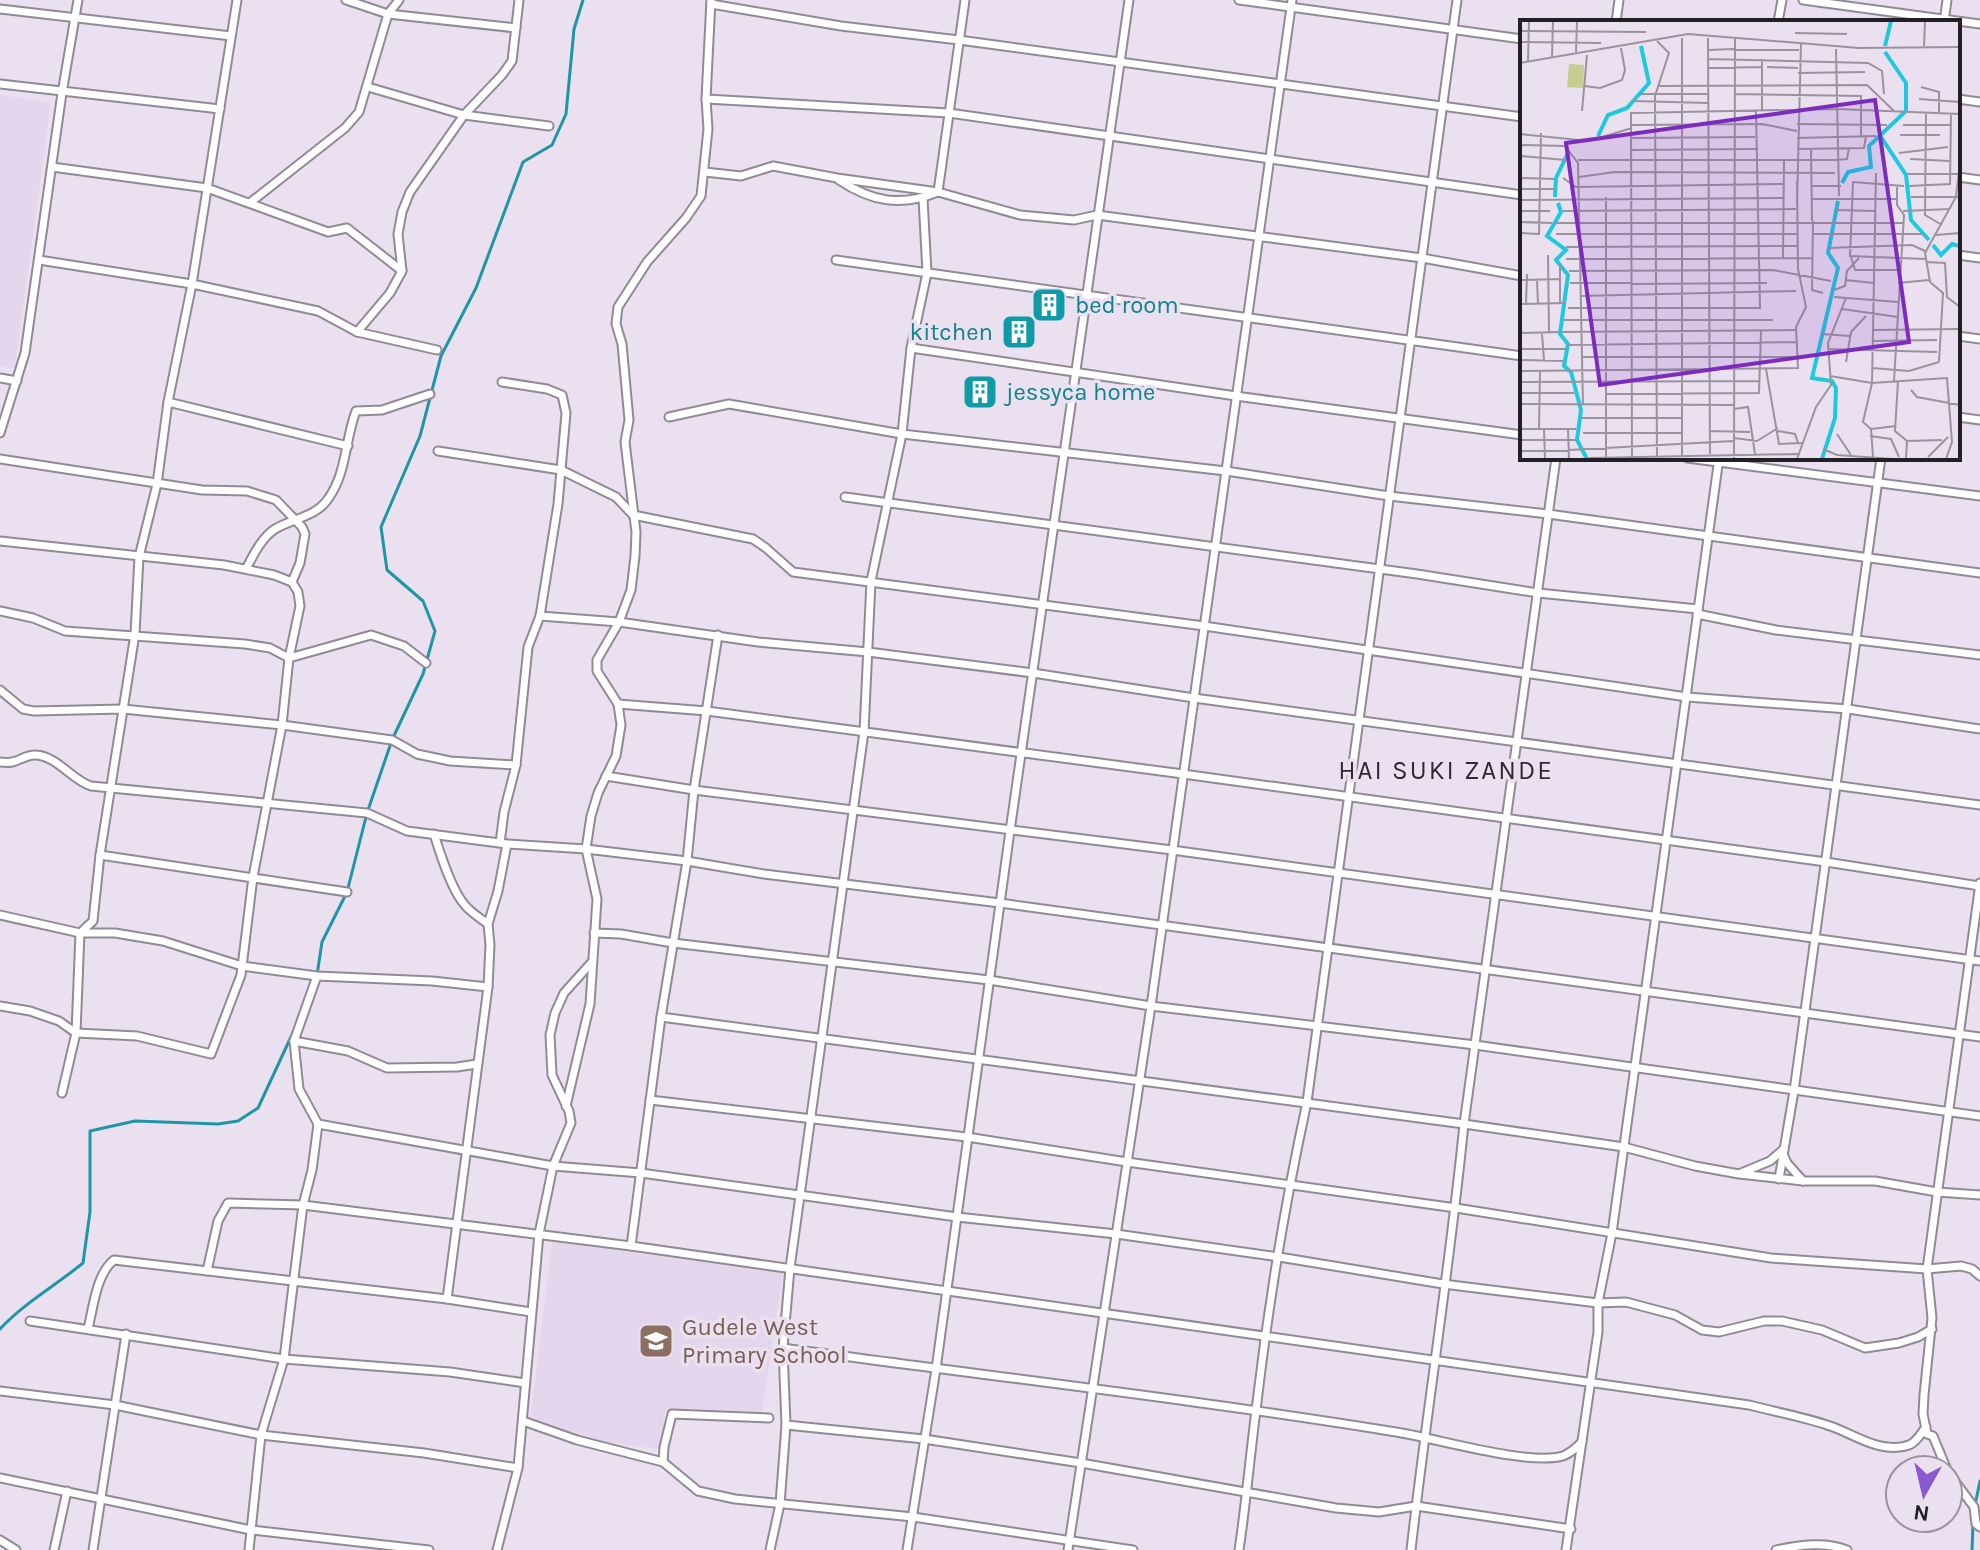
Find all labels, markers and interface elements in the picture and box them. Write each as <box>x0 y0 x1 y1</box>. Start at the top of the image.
inset map <box>1520 20 1960 460</box>
building icon: bed room <box>1030 286 1068 324</box>
place label: bed room <box>1075 291 1179 319</box>
building icon: kitchen <box>1000 313 1038 351</box>
place label: kitchen <box>910 318 993 346</box>
building icon: jessyca home <box>961 373 999 411</box>
place label: jessyca home <box>1003 378 1155 406</box>
district label: HAI SUKI ZANDE <box>1338 755 1554 786</box>
place label: Gudele West Primary School <box>682 1313 847 1369</box>
school or university icon: Gudele West Primary School <box>637 1322 675 1360</box>
north arrow <box>1884 1454 1964 1534</box>
text: N <box>1912 1499 1931 1527</box>

